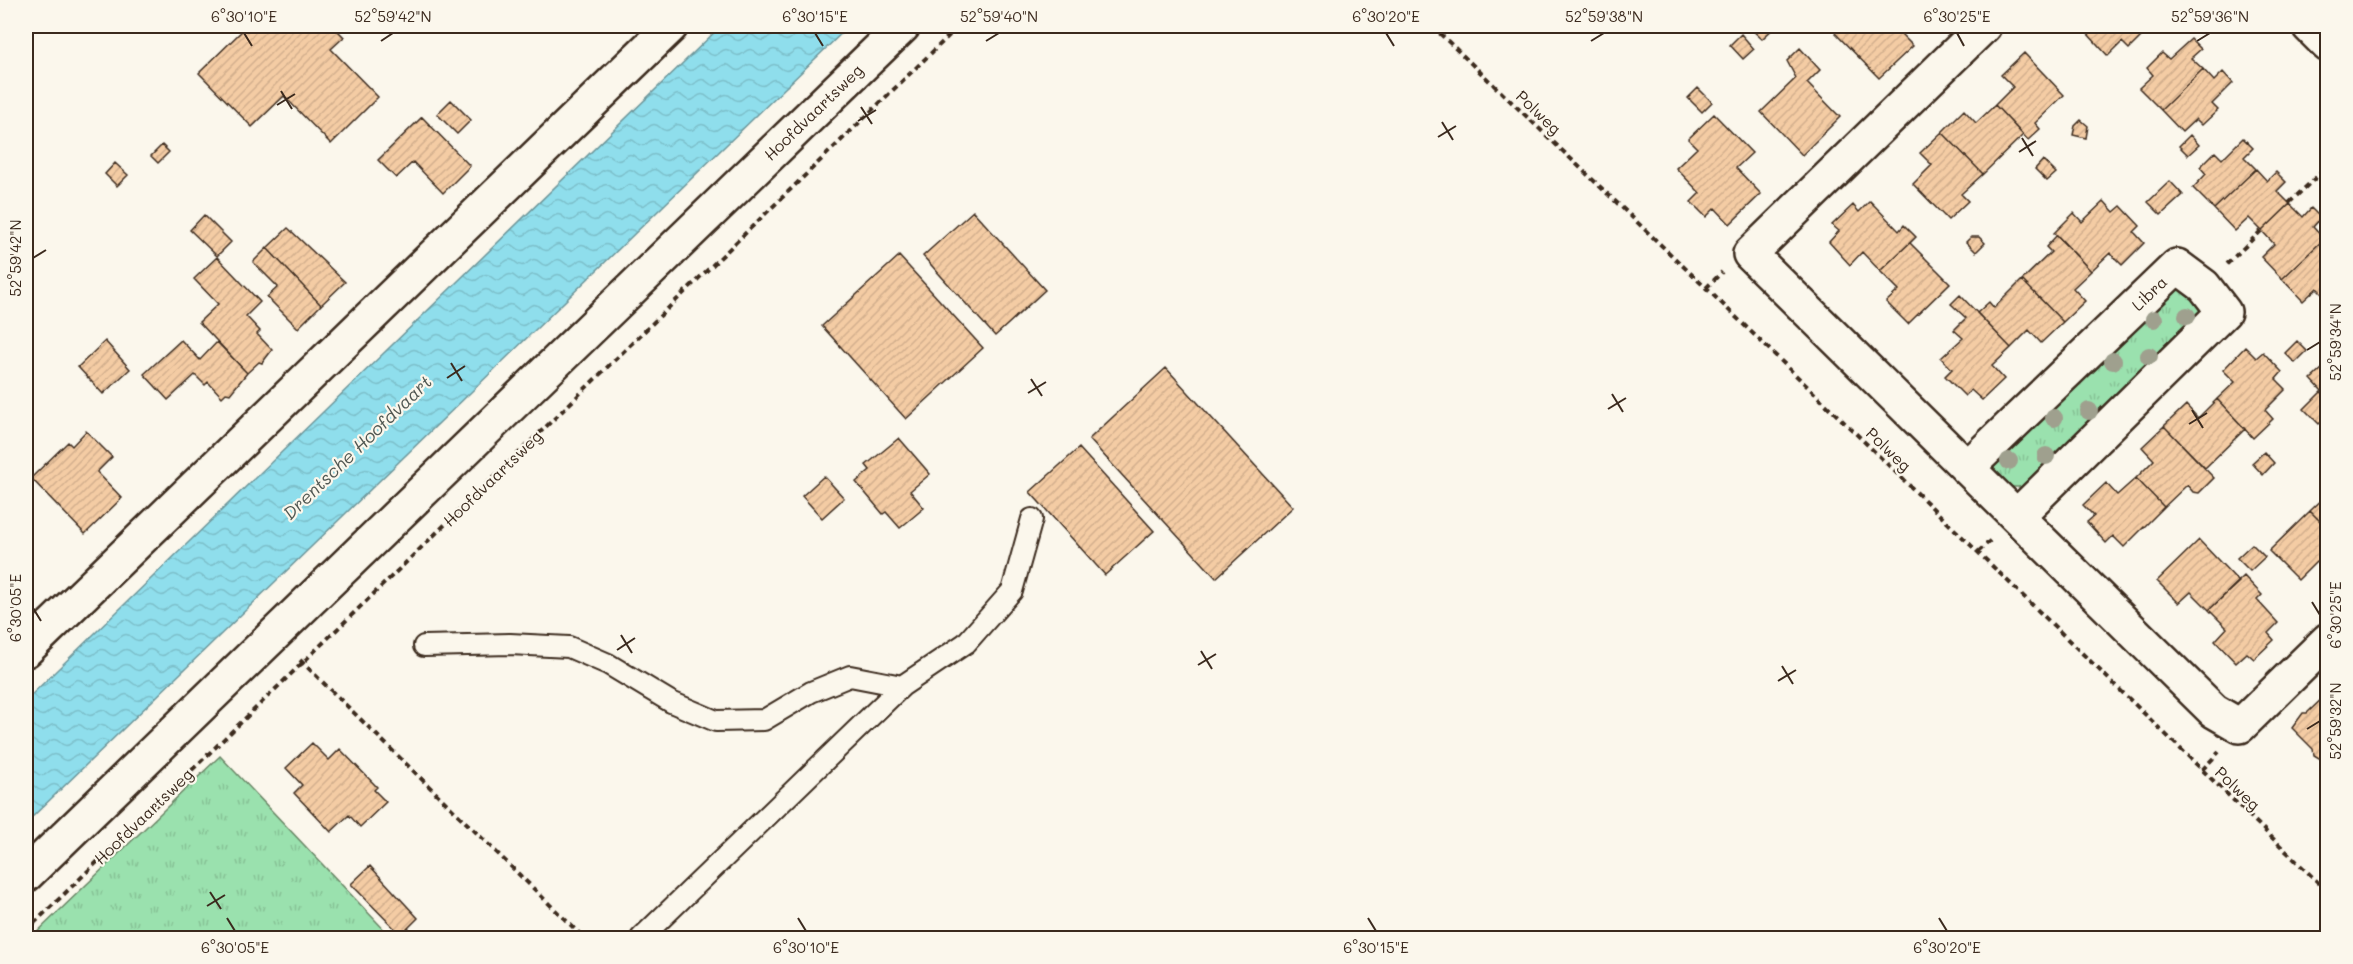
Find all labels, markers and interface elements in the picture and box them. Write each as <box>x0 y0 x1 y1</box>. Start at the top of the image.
text: 6°30'10"E <box>211 6 277 26</box>
text: 52°59'42"N <box>354 6 432 26</box>
text: 6°30'15"E <box>782 6 848 26</box>
text: 52°59'40"N <box>960 6 1038 26</box>
text: 6°30'20"E <box>1352 6 1420 26</box>
text: 52°59'38"N <box>1565 6 1643 26</box>
text: 6°30'25"E <box>1923 6 1991 26</box>
text: 52°59'36"N <box>2171 6 2249 26</box>
street label: Hoofdvaartsweg <box>759 59 867 165</box>
street label: Polweg <box>1512 85 1566 139</box>
text: 52°59'42"N <box>5 219 25 297</box>
street label: Libra <box>2127 271 2171 315</box>
text: 52°59'34"N <box>2325 303 2345 381</box>
water label: Drentsche Hoofdvaart <box>277 369 437 525</box>
street label: Polweg <box>1862 422 1916 476</box>
street label: Hoofdvaartsweg <box>438 425 546 531</box>
text: 6°30'05"E <box>5 574 25 642</box>
text: 6°30'25"E <box>2325 581 2345 649</box>
text: 52°59'32"N <box>2325 682 2345 760</box>
street label: Polweg <box>2211 761 2265 815</box>
street label: Hoofdvaartsweg <box>89 763 197 869</box>
text: 6°30'05"E <box>201 937 269 957</box>
text: 6°30'10"E <box>773 937 839 957</box>
text: 6°30'15"E <box>1343 937 1409 957</box>
text: 6°30'20"E <box>1913 937 1981 957</box>

